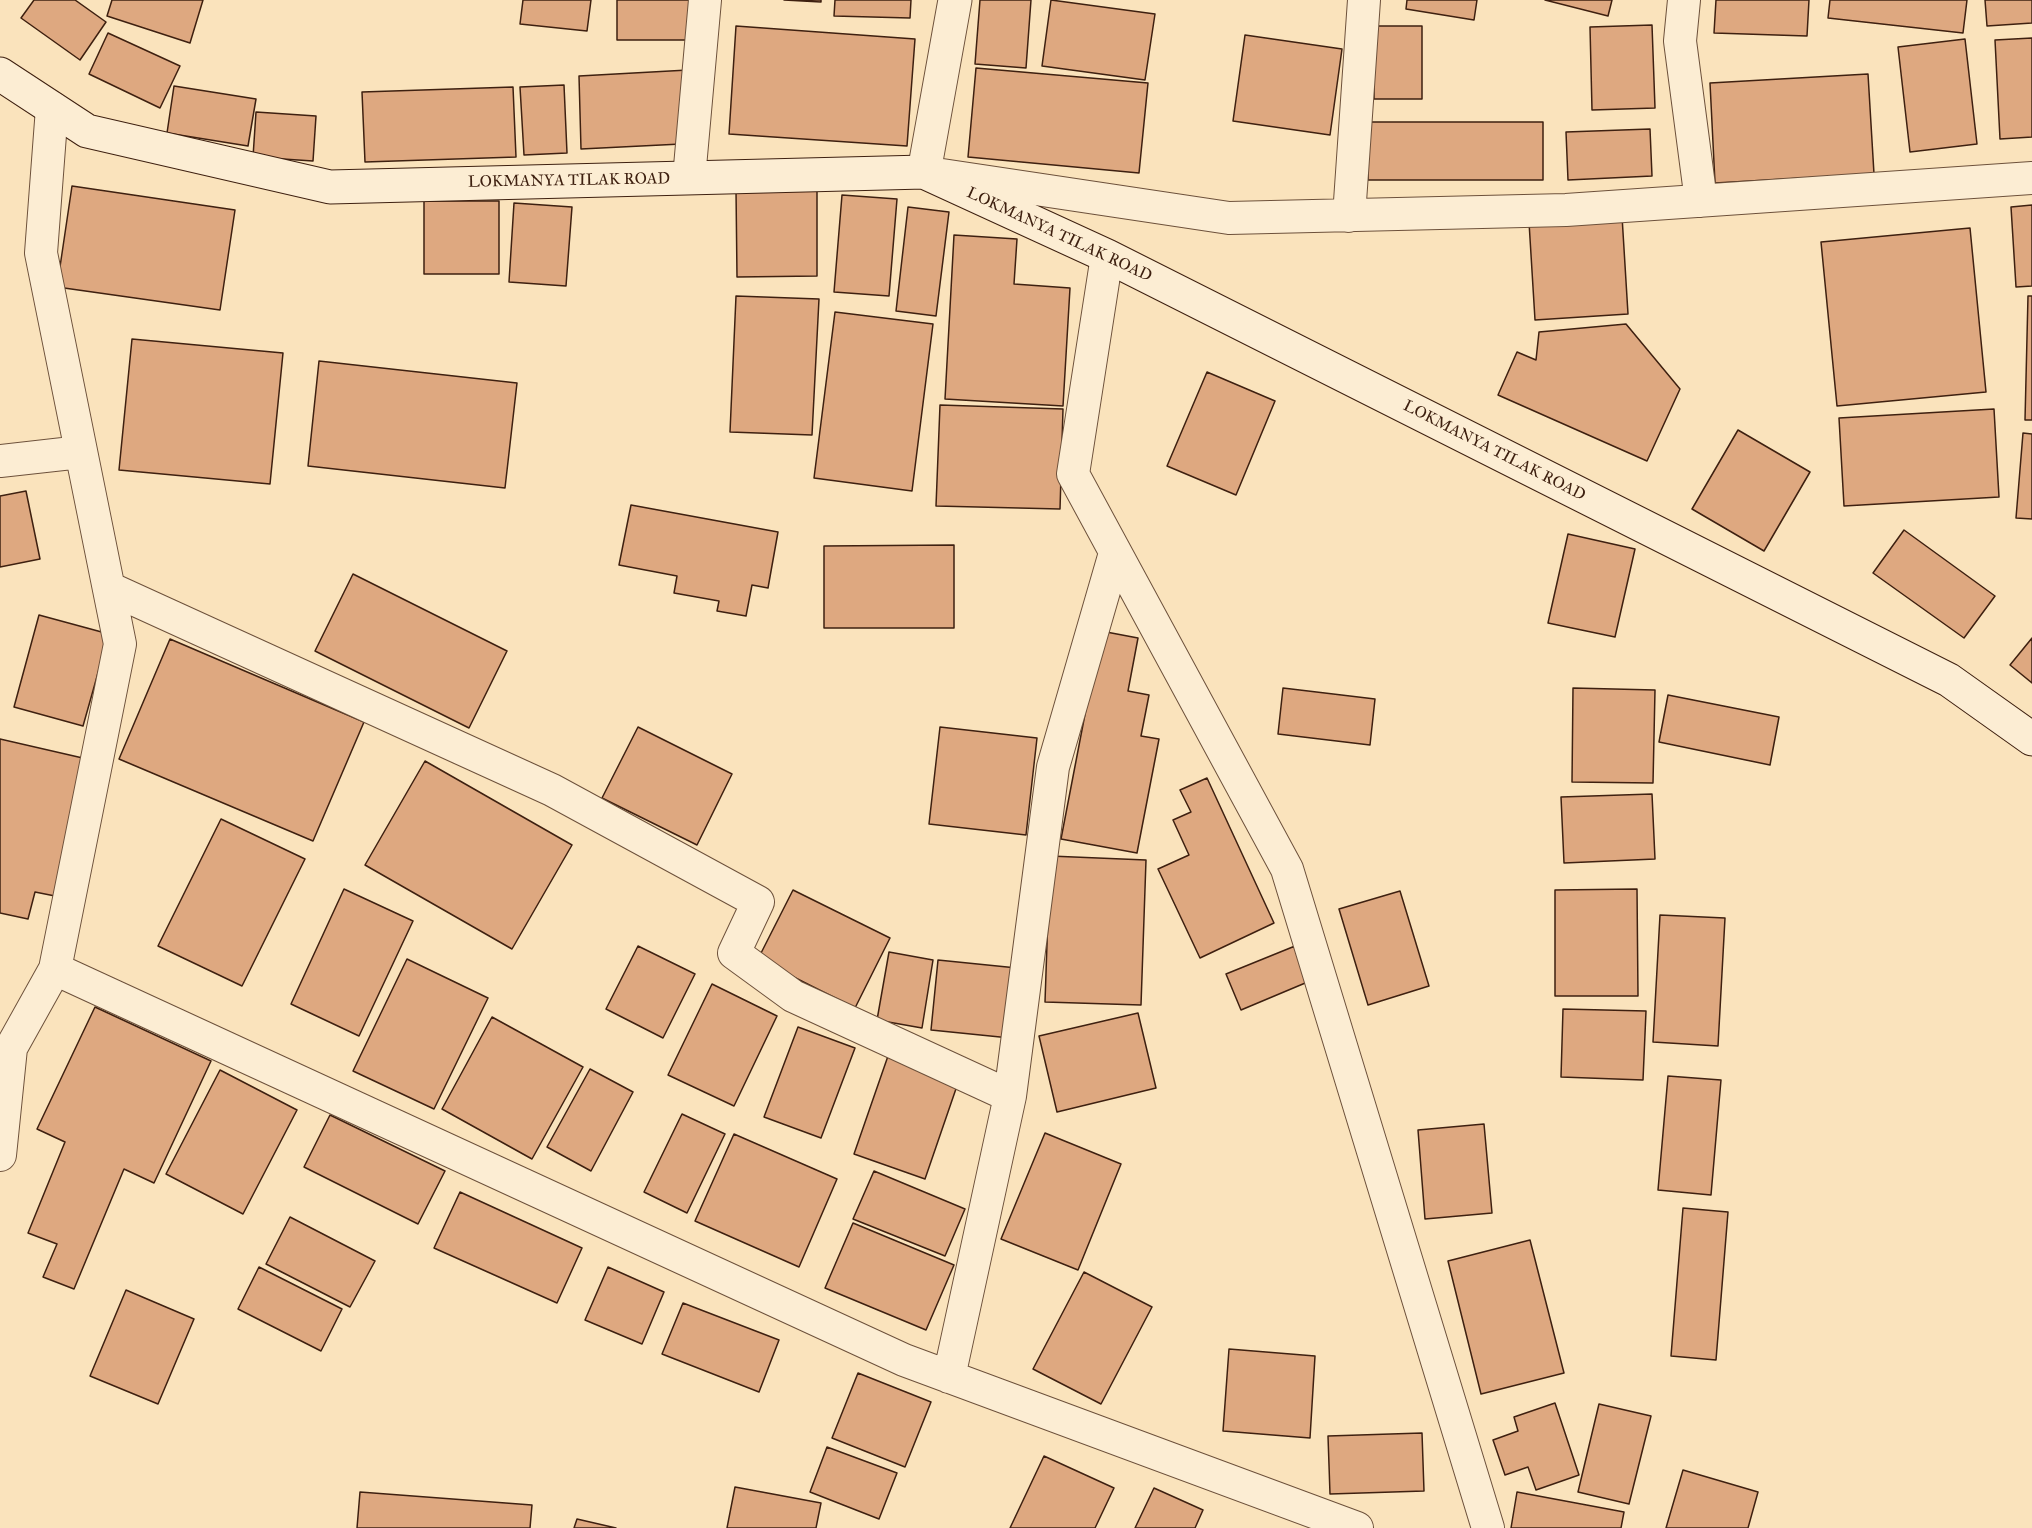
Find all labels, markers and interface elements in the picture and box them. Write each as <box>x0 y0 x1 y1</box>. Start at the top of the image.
street label: LOKMANYA TILAK ROAD <box>468 170 670 192</box>
street label: LOKMANYA TILAK ROAD <box>963 184 1155 286</box>
street label: LOKMANYA TILAK ROAD <box>1400 397 1588 505</box>

